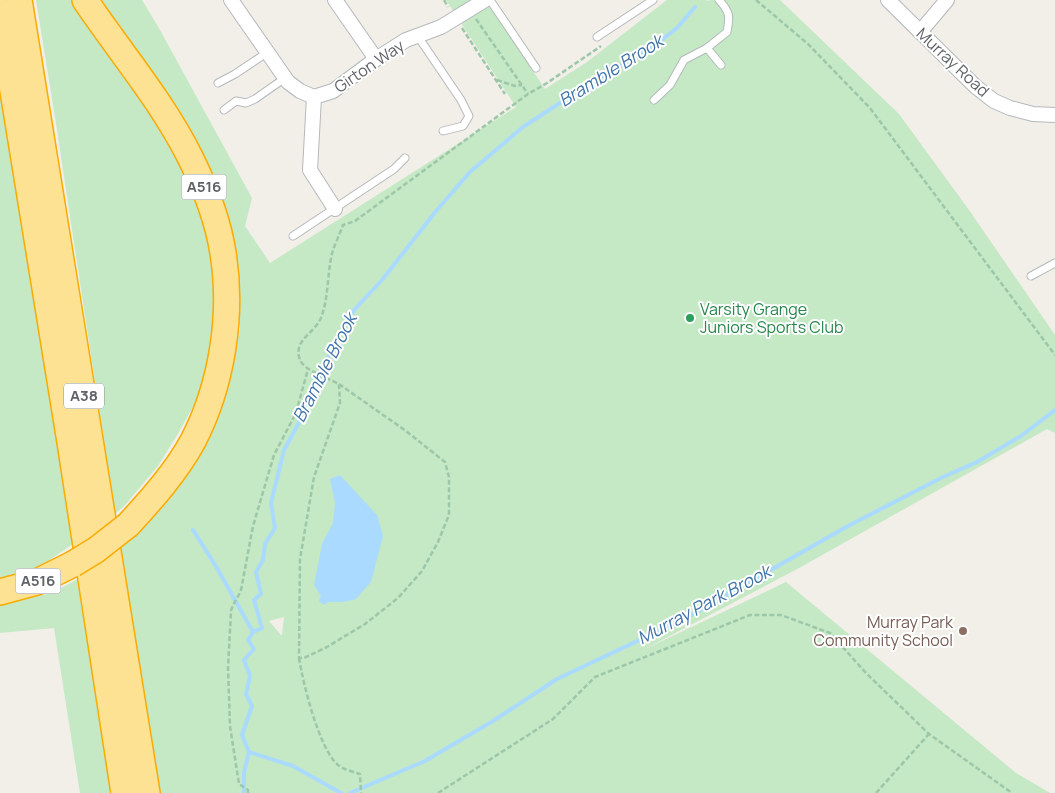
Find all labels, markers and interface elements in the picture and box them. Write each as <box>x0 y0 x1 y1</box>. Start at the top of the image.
street label: Murray Road <box>912 23 994 101</box>
water label: Bramble Brook <box>554 27 670 112</box>
street label: Girton Way <box>330 34 409 98</box>
road number: A516 <box>182 174 226 200</box>
place label: Varsity Grange Juniors Sports Club <box>700 298 843 338</box>
water label: Bramble Brook <box>286 306 363 426</box>
marker: Varsity Grange Juniors Sports Club <box>684 312 696 324</box>
road number: A38 <box>64 384 104 408</box>
water label: Murray Park Brook <box>633 557 777 649</box>
road number: A516 <box>15 568 60 594</box>
place label: Murray Park Community School <box>814 611 954 651</box>
marker: Murray Park Community School <box>957 625 969 637</box>

